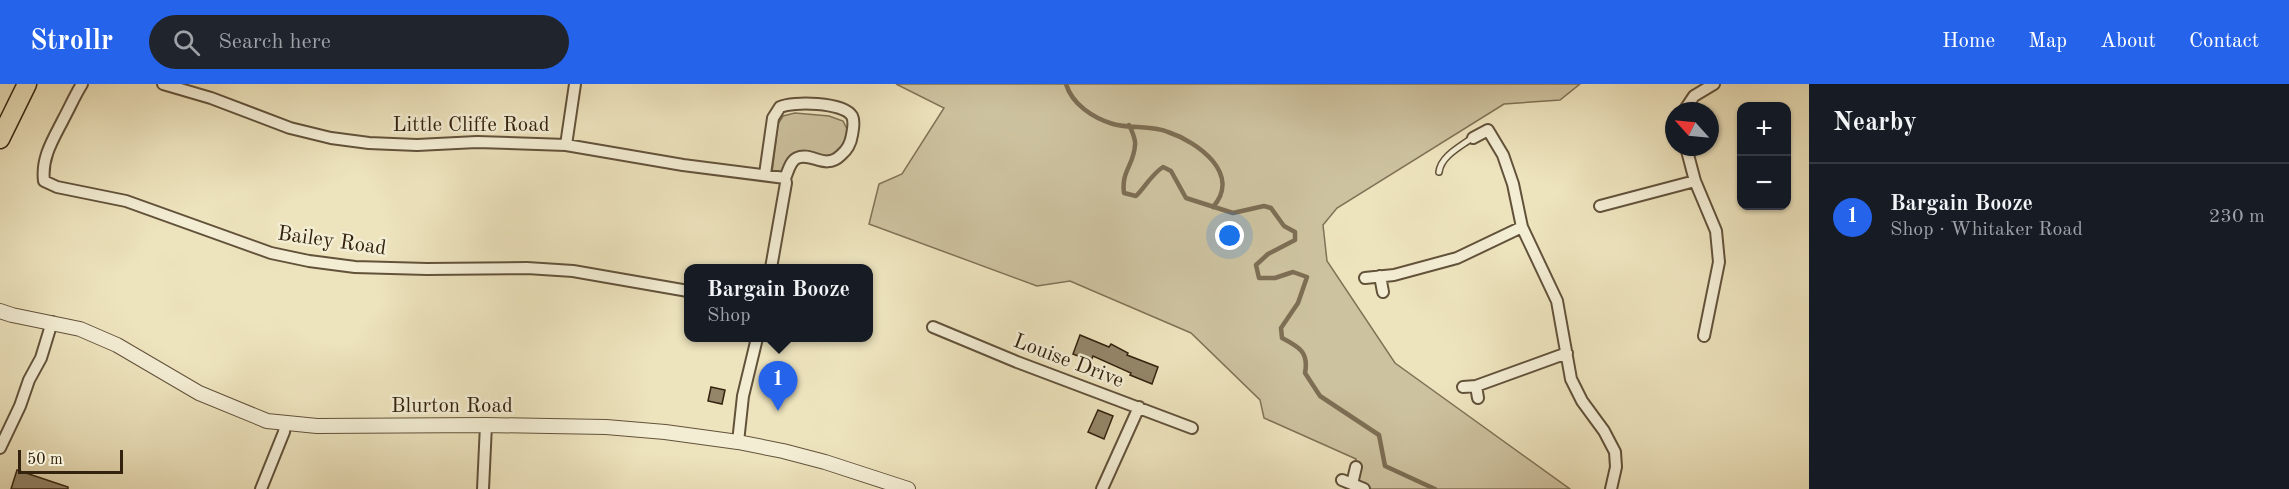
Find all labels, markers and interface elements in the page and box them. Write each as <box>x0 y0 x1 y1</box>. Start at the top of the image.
search box <box>149 15 569 69</box>
icon: search <box>170 26 203 59</box>
text: Strollr <box>30 28 113 56</box>
text: Search here <box>218 31 331 53</box>
text: Home <box>1942 31 1995 52</box>
text: Map <box>2028 31 2067 52</box>
text: About <box>2100 31 2156 52</box>
text: Contact <box>2189 31 2259 52</box>
north arrow <box>1665 102 1719 156</box>
map controls <box>1737 102 1791 210</box>
button: + <box>1737 102 1791 156</box>
text: Nearby <box>1833 110 1917 136</box>
street label: Little Cliffe Road <box>392 115 550 136</box>
button: − <box>1737 156 1791 210</box>
text: Bargain Booze <box>1890 193 2033 215</box>
text: 1 <box>1847 207 1858 227</box>
text: 230 m <box>2209 207 2265 227</box>
text: Shop · Whitaker Road <box>1890 220 2083 240</box>
your location <box>1215 221 1244 250</box>
street label: Bailey Road <box>276 223 388 260</box>
popup <box>684 264 873 342</box>
text: Bargain Booze <box>707 279 850 301</box>
text: Shop <box>707 306 751 326</box>
street label: Louise Drive <box>1010 331 1127 392</box>
pin: 1 <box>758 362 798 411</box>
street label: Blurton Road <box>391 396 513 417</box>
scale bar <box>18 447 123 474</box>
text: 50 m <box>27 452 63 468</box>

